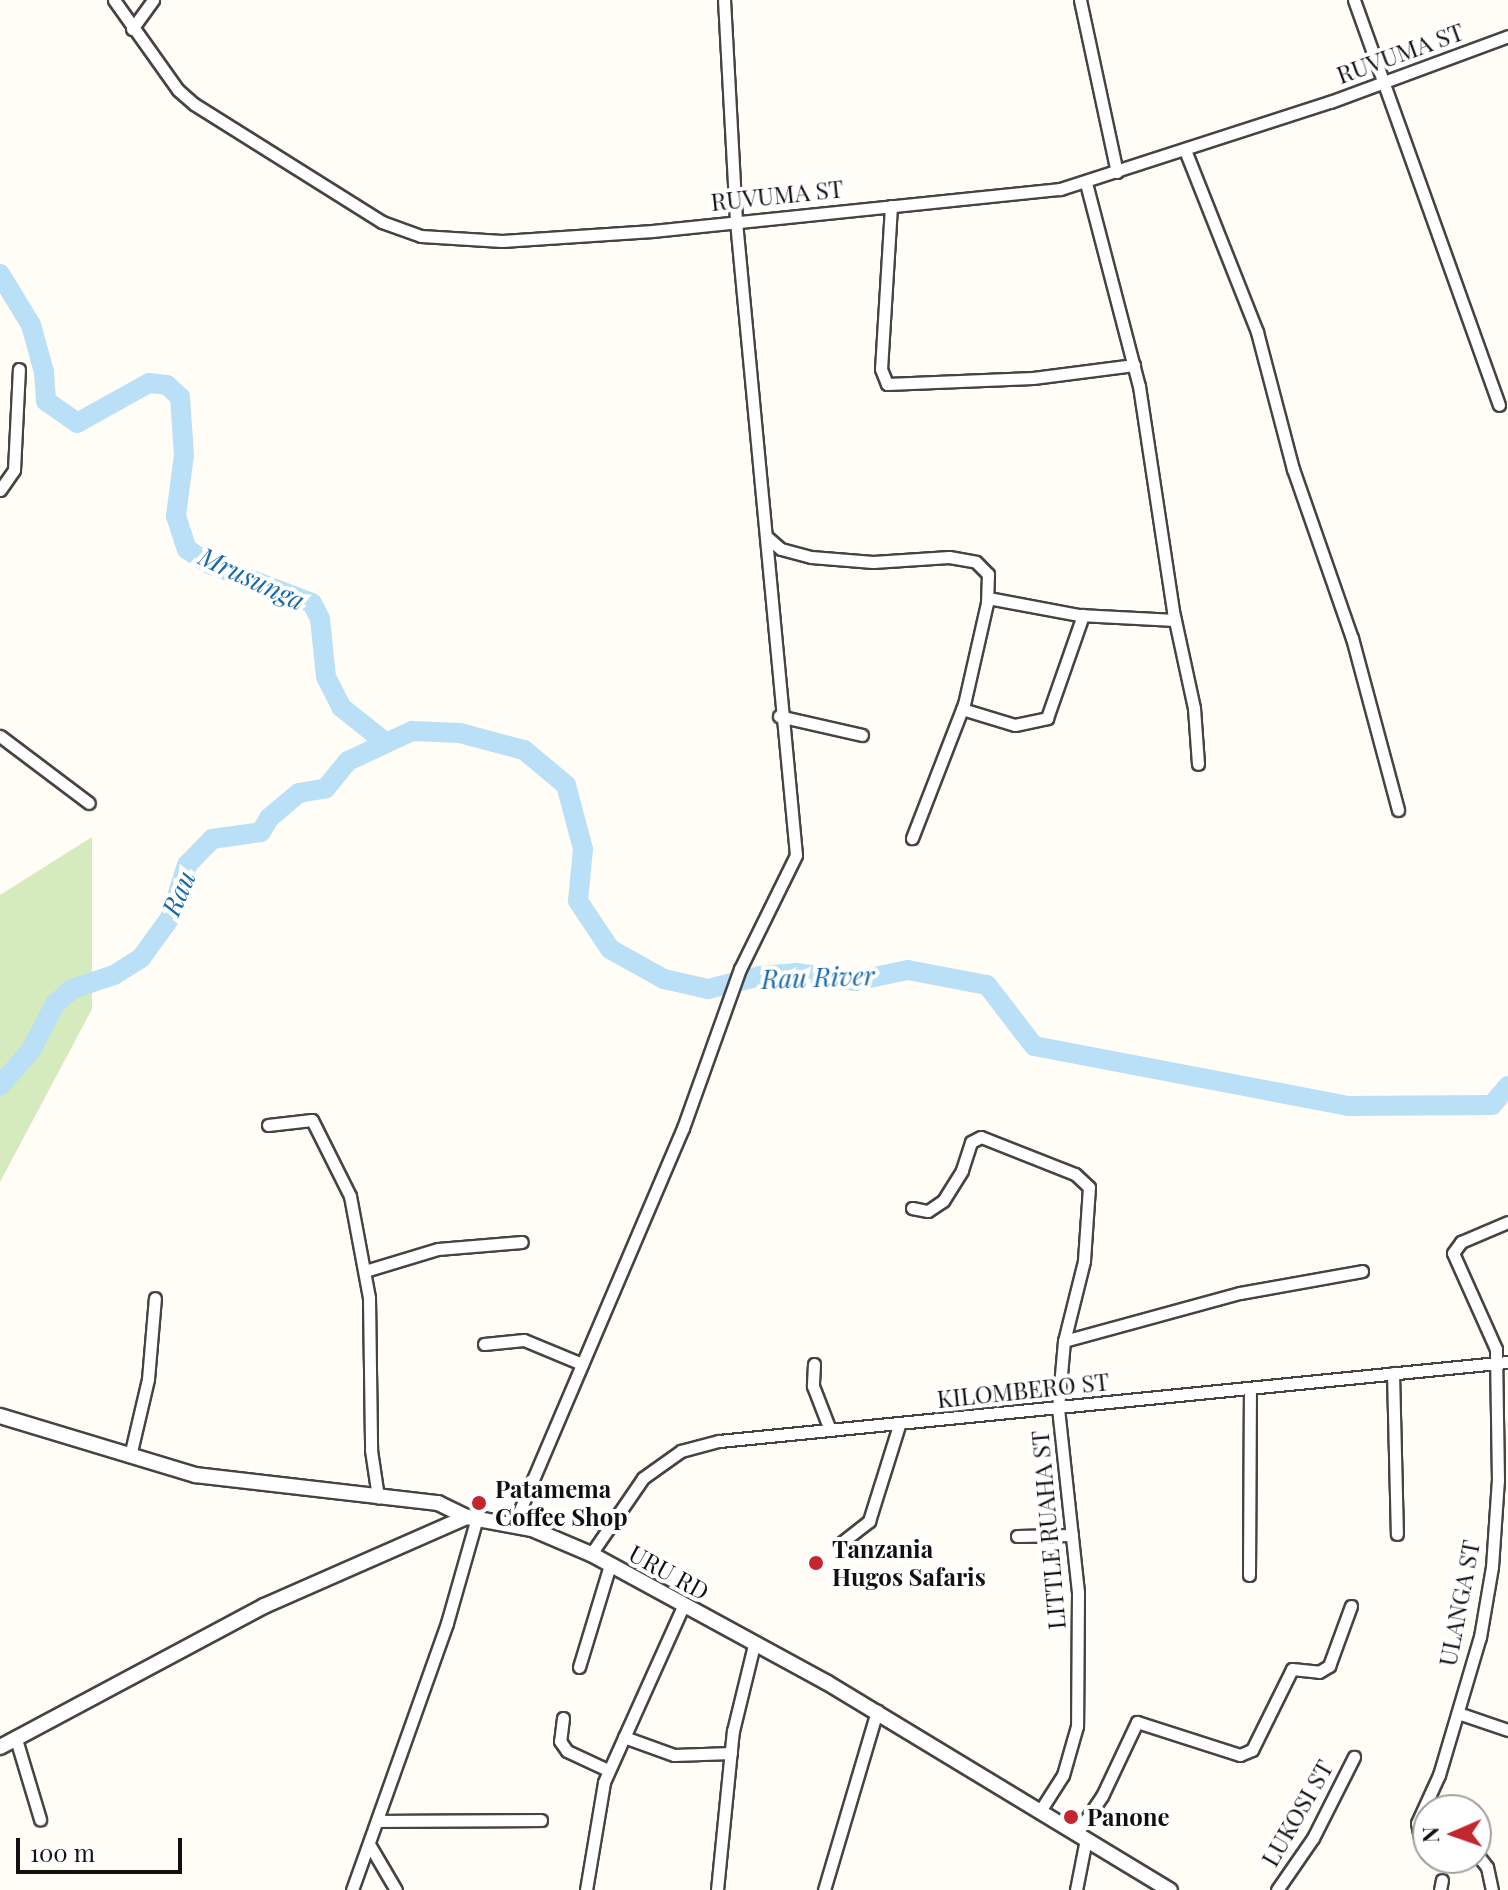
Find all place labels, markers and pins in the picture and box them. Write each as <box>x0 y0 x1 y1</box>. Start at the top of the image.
place label: Patamema Coffee Shop <box>495 1475 628 1531</box>
marker: Patamema Coffee Shop <box>470 1494 488 1512</box>
place label: Tanzania Hugos Safaris <box>832 1535 986 1591</box>
marker: Tanzania Hugos Safaris <box>807 1554 825 1572</box>
place label: Panone <box>1087 1803 1170 1831</box>
marker: Panone <box>1062 1808 1080 1826</box>

